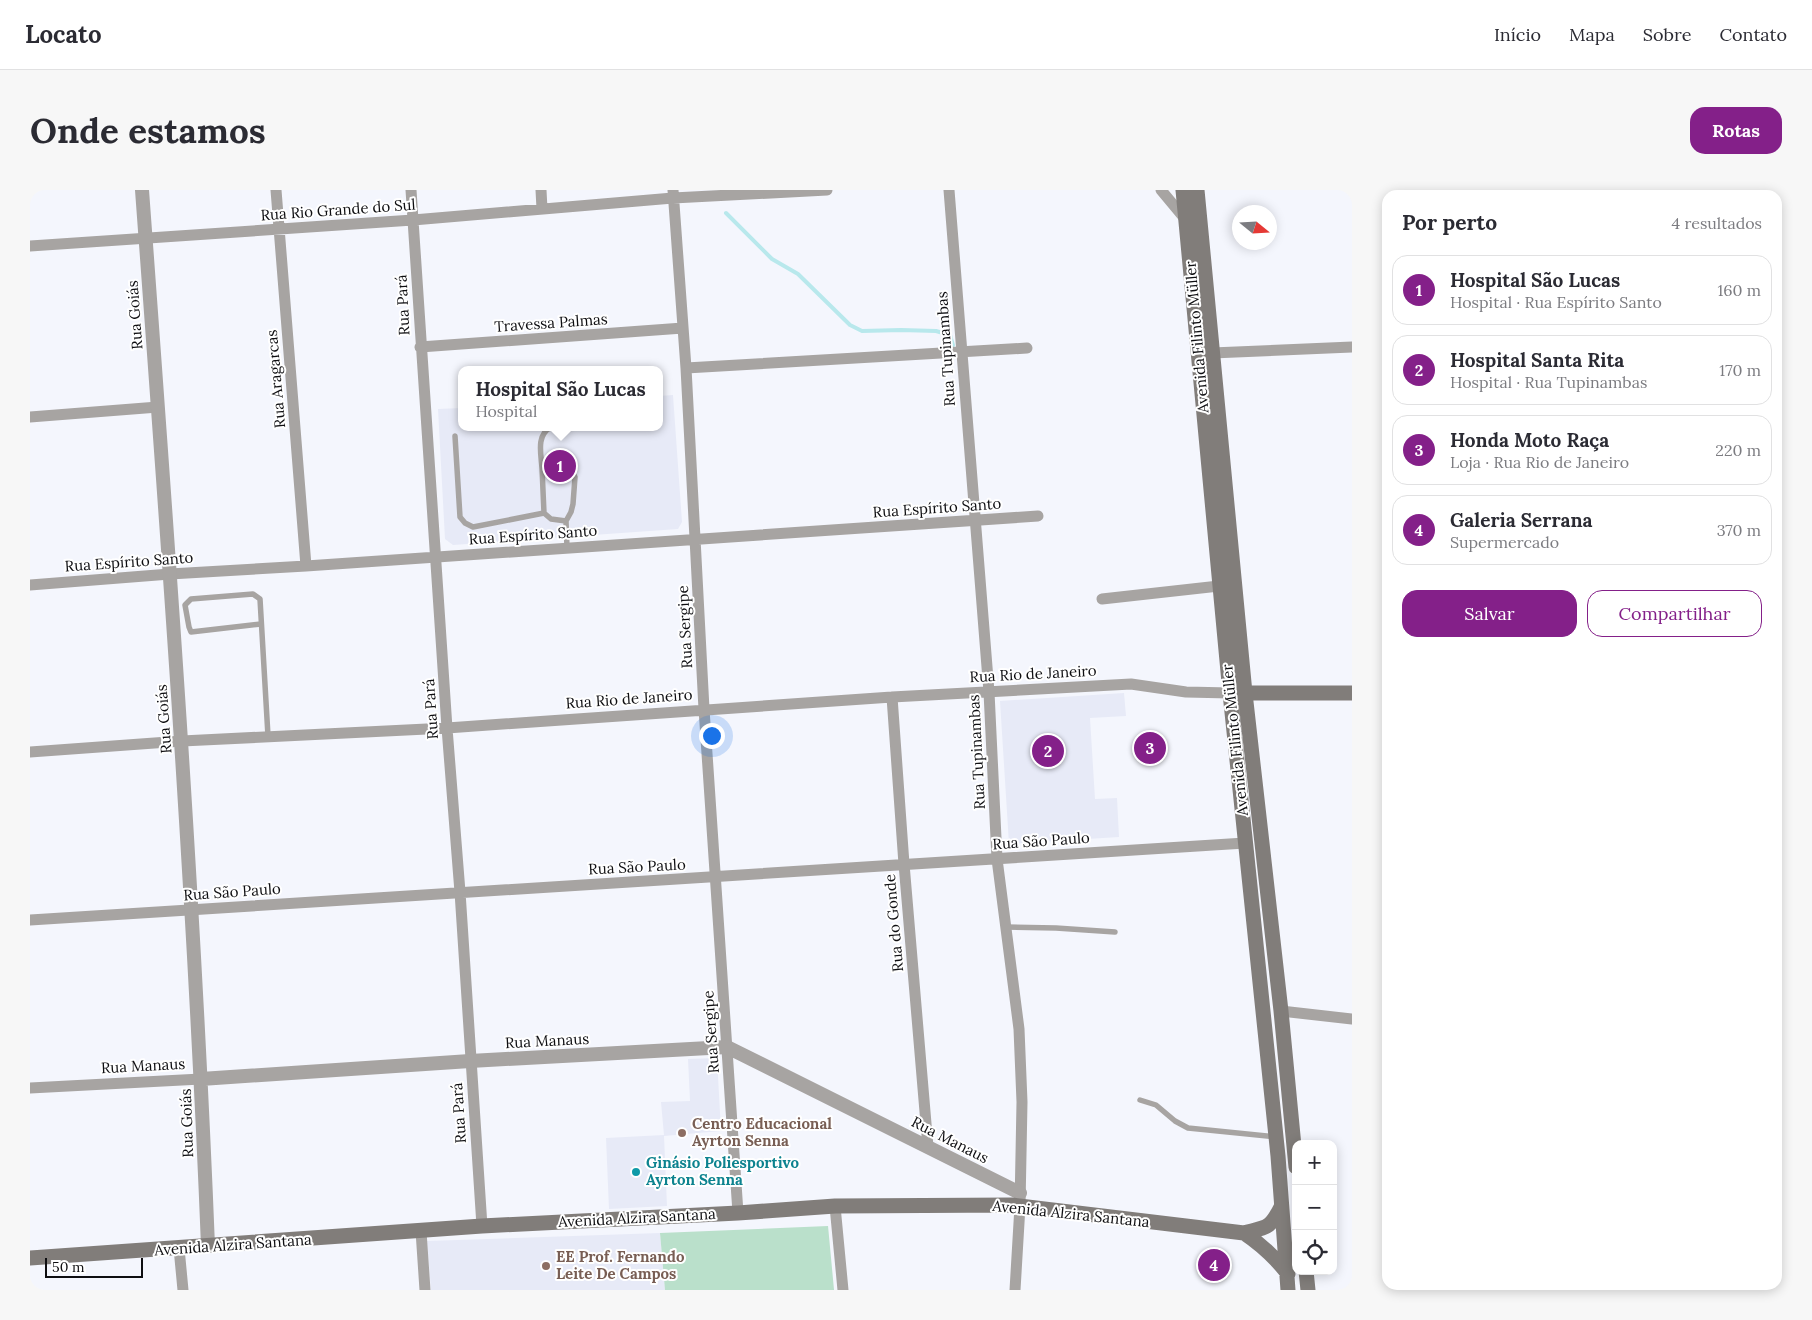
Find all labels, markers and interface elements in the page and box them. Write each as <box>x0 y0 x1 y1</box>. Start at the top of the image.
text: Locato <box>25 19 102 50</box>
text: Início <box>1494 23 1541 46</box>
text: Mapa <box>1569 23 1615 46</box>
text: Sobre <box>1643 23 1692 46</box>
text: Contato <box>1720 23 1787 46</box>
button: Rotas <box>1690 107 1782 154</box>
text: Onde estamos <box>30 108 266 153</box>
street label: Rua Rio Grande do Sul <box>260 195 416 224</box>
north arrow <box>1232 205 1277 250</box>
text: Por perto <box>1402 209 1497 236</box>
text: 4 resultados <box>1672 213 1762 233</box>
street label: Avenida Filinto Müller <box>1180 260 1213 415</box>
text: Hospital São Lucas <box>1450 268 1620 292</box>
street label: Rua Pará <box>391 274 414 336</box>
street label: Rua Goiás <box>123 280 146 350</box>
text: 1 <box>1416 280 1422 300</box>
text: 160 m <box>1717 280 1761 300</box>
street label: Rua Tupinambas <box>932 291 959 407</box>
text: Hospital · Rua Espírito Santo <box>1450 292 1662 312</box>
street label: Travessa Palmas <box>494 309 608 336</box>
street label: Rua Aragarcas <box>262 329 289 429</box>
text: Hospital Santa Rita <box>1450 348 1624 372</box>
text: 2 <box>1415 360 1423 380</box>
text: 170 m <box>1719 360 1761 380</box>
popup <box>458 366 663 431</box>
text: Hospital · Rua Tupinambas <box>1450 372 1647 392</box>
text: Hospital São Lucas <box>475 377 646 401</box>
text: Hospital <box>475 401 537 421</box>
text: Honda Moto Raça <box>1450 428 1609 452</box>
text: 3 <box>1415 440 1423 460</box>
text: 220 m <box>1715 440 1761 460</box>
pin: 1 <box>544 447 576 485</box>
text: Loja · Rua Rio de Janeiro <box>1450 452 1629 472</box>
street label: Rua Espírito Santo <box>872 494 1002 521</box>
text: Galeria Serrana <box>1450 508 1592 532</box>
text: 4 <box>1415 520 1423 540</box>
text: 370 m <box>1717 520 1761 540</box>
street label: Rua Espírito Santo <box>468 521 598 548</box>
text: Supermercado <box>1450 532 1559 552</box>
street label: Rua Espírito Santo <box>64 548 194 575</box>
street label: Rua Sergipe <box>673 585 696 669</box>
button: Salvar <box>1402 590 1577 637</box>
button: Compartilhar <box>1587 590 1762 637</box>
street label: Rua Rio de Janeiro <box>969 661 1097 686</box>
street label: Avenida Filinto Müller <box>1217 663 1252 818</box>
street label: Rua Pará <box>419 678 442 740</box>
street label: Rua Goiás <box>152 684 175 754</box>
street label: Rua Rio de Janeiro <box>565 685 693 712</box>
street label: Rua Tupinambas <box>964 694 989 810</box>
your location <box>699 723 725 749</box>
pin: 3 <box>1134 729 1166 767</box>
pin: 2 <box>1032 732 1064 770</box>
street label: Rua São Paulo <box>992 828 1090 853</box>
street label: Rua São Paulo <box>588 854 686 879</box>
street label: Rua do Gonde <box>880 873 907 973</box>
street label: Rua São Paulo <box>183 879 281 904</box>
street label: Rua Sergipe <box>698 990 723 1074</box>
street label: Rua Manaus <box>504 1029 590 1052</box>
street label: Rua Manaus <box>100 1054 186 1077</box>
street label: Rua Pará <box>447 1082 470 1144</box>
street label: Rua Goiás <box>176 1088 197 1158</box>
street label: Rua Manaus <box>908 1112 992 1167</box>
place label: Centro Educacional Ayrton Senna <box>692 1114 832 1150</box>
marker: Centro Educacional Ayrton Senna <box>676 1127 688 1139</box>
map controls <box>1292 1140 1337 1275</box>
button: + <box>1292 1140 1337 1185</box>
place label: Ginásio Poliesportivo Ayrton Senna <box>646 1153 799 1189</box>
marker: Ginásio Poliesportivo Ayrton Senna <box>630 1166 642 1178</box>
button: − <box>1292 1185 1337 1230</box>
street label: Avenida Alzira Santana <box>991 1196 1151 1231</box>
street label: Avenida Alzira Santana <box>557 1204 716 1231</box>
street label: Avenida Alzira Santana <box>153 1230 313 1260</box>
button: locate <box>1292 1230 1337 1275</box>
pin: 4 <box>1198 1246 1230 1284</box>
place label: EE Prof. Fernando Leite De Campos <box>556 1247 685 1283</box>
scale bar <box>45 1255 142 1278</box>
text: 50 m <box>52 1258 85 1276</box>
marker: EE Prof. Fernando Leite De Campos <box>540 1260 552 1272</box>

